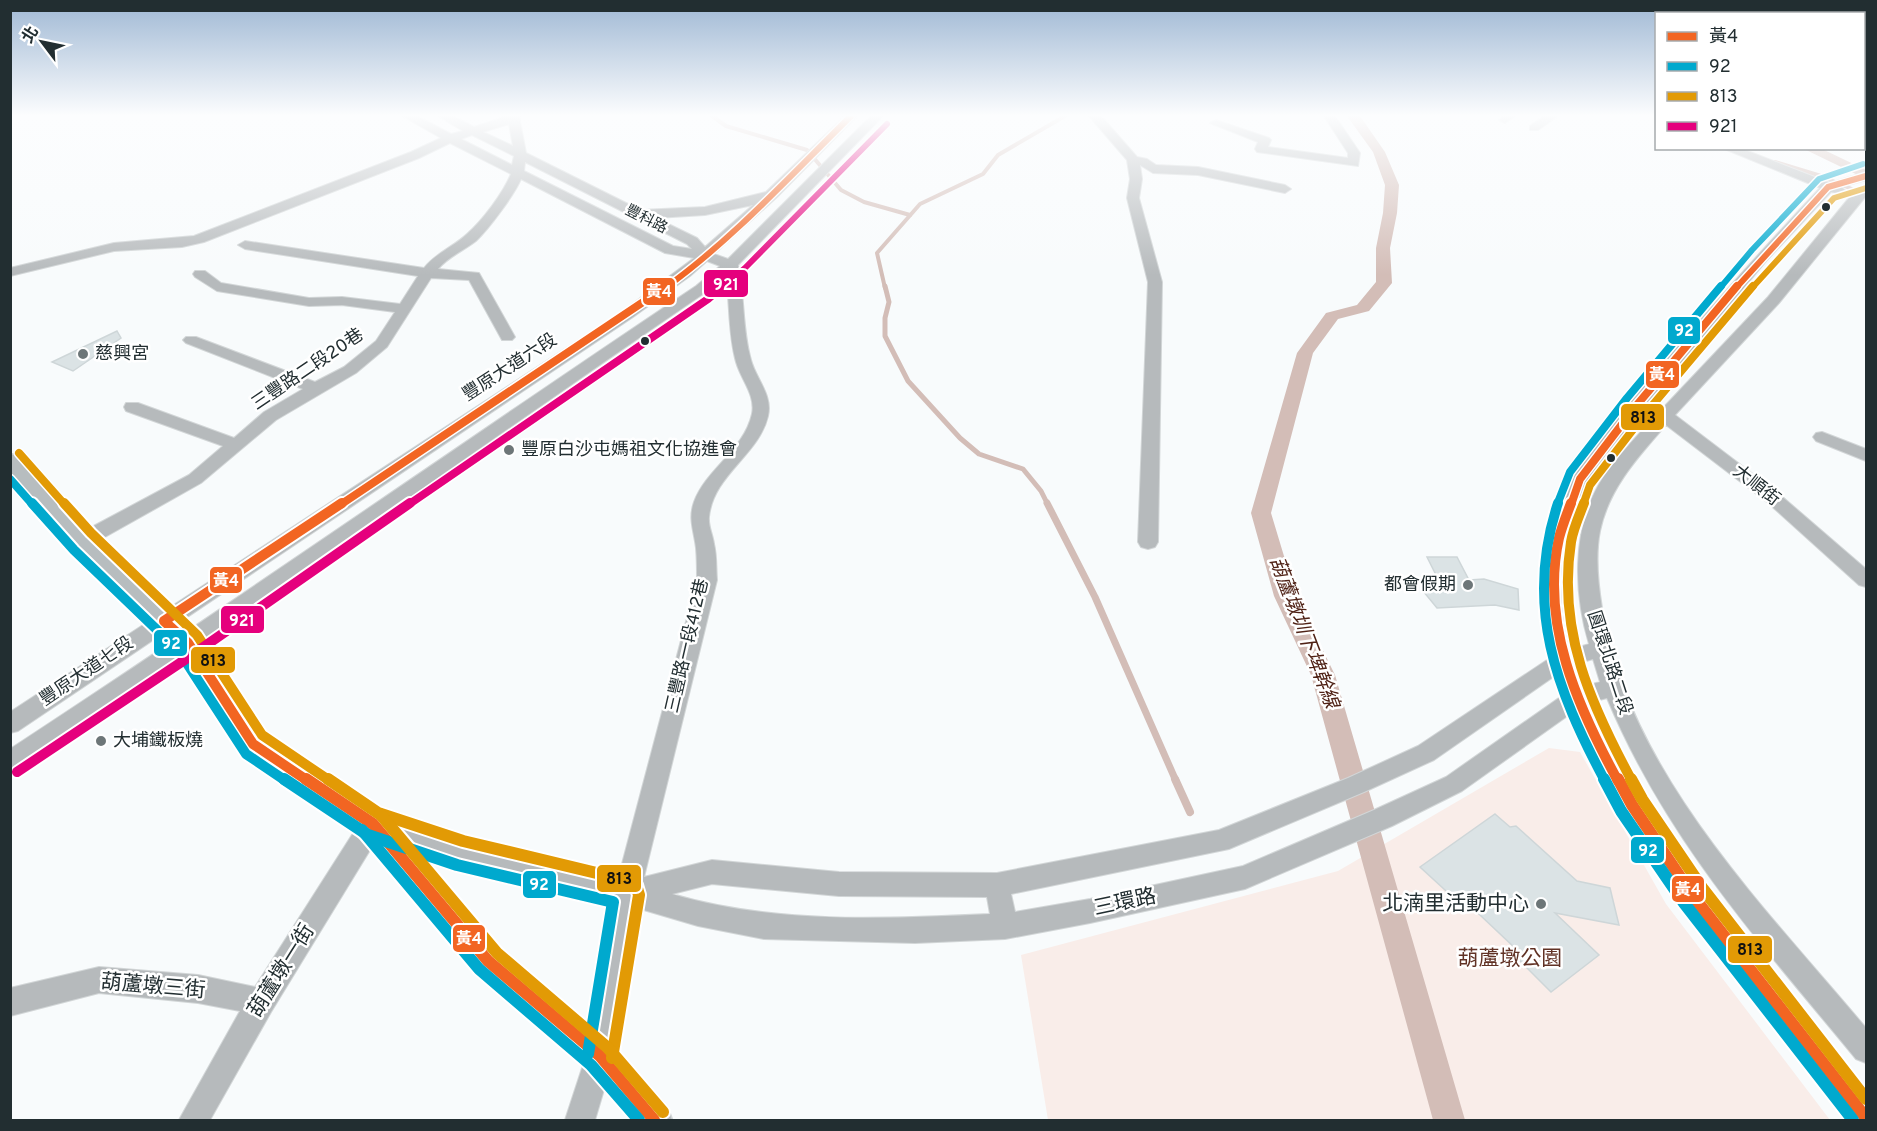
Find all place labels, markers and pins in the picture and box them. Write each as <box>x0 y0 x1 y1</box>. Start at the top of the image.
unlabelled marker <box>1820 201 1832 213</box>
unlabelled marker <box>639 335 651 347</box>
place label: 慈興宮 <box>95 343 149 366</box>
marker: 慈興宮 <box>76 347 90 361</box>
place label: 豐原白沙屯媽祖文化協進會 <box>521 439 737 462</box>
marker: 豐原白沙屯媽祖文化協進會 <box>502 443 516 457</box>
unlabelled marker <box>1605 452 1617 464</box>
place label: 都會假期 <box>1384 574 1456 597</box>
marker: 都會假期 <box>1461 578 1475 592</box>
place label: 大埔鐵板燒 <box>113 730 203 753</box>
marker: 大埔鐵板燒 <box>94 734 108 748</box>
place label: 北湳里活動中心 <box>1382 891 1529 918</box>
marker: 北湳里活動中心 <box>1534 897 1548 911</box>

